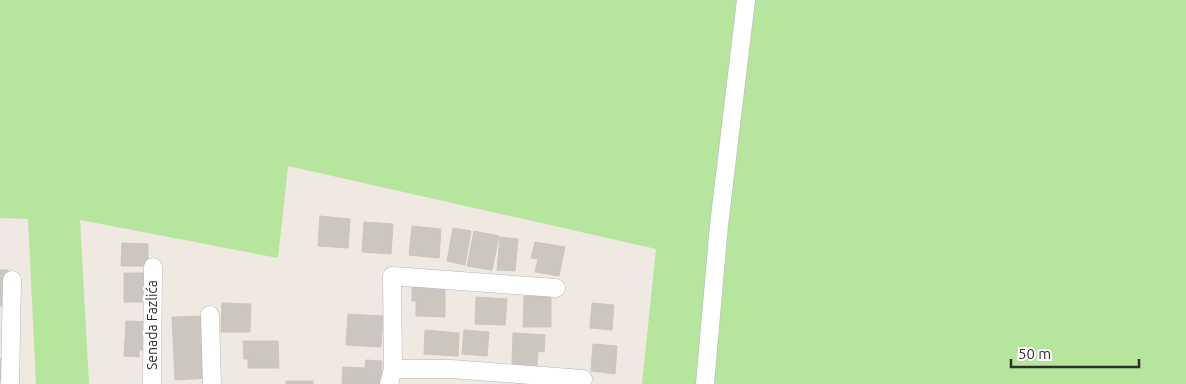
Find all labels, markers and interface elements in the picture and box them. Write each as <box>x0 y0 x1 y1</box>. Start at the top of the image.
street label: Senada Fazlića <box>144 280 160 370</box>
scale bar <box>1011 336 1138 368</box>
text: 50 m <box>1018 345 1051 362</box>

